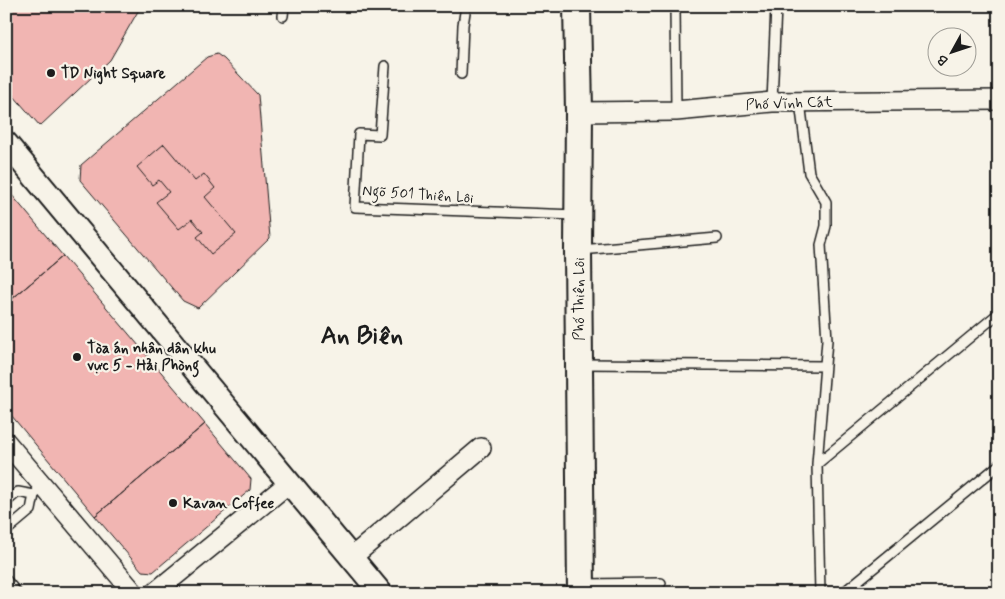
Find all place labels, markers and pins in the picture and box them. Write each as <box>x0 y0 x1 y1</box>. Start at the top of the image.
place label: TD Night Square <box>61 64 166 85</box>
marker: TD Night Square <box>45 67 57 79</box>
place label: Tòa án nhân dân khu vực 5 - Hải Phòng <box>87 339 216 378</box>
marker: Tòa án nhân dân khu vực 5 - Hải Phòng <box>71 351 83 363</box>
place label: Kavan Coffee <box>183 494 275 514</box>
marker: Kavan Coffee <box>167 497 179 509</box>

